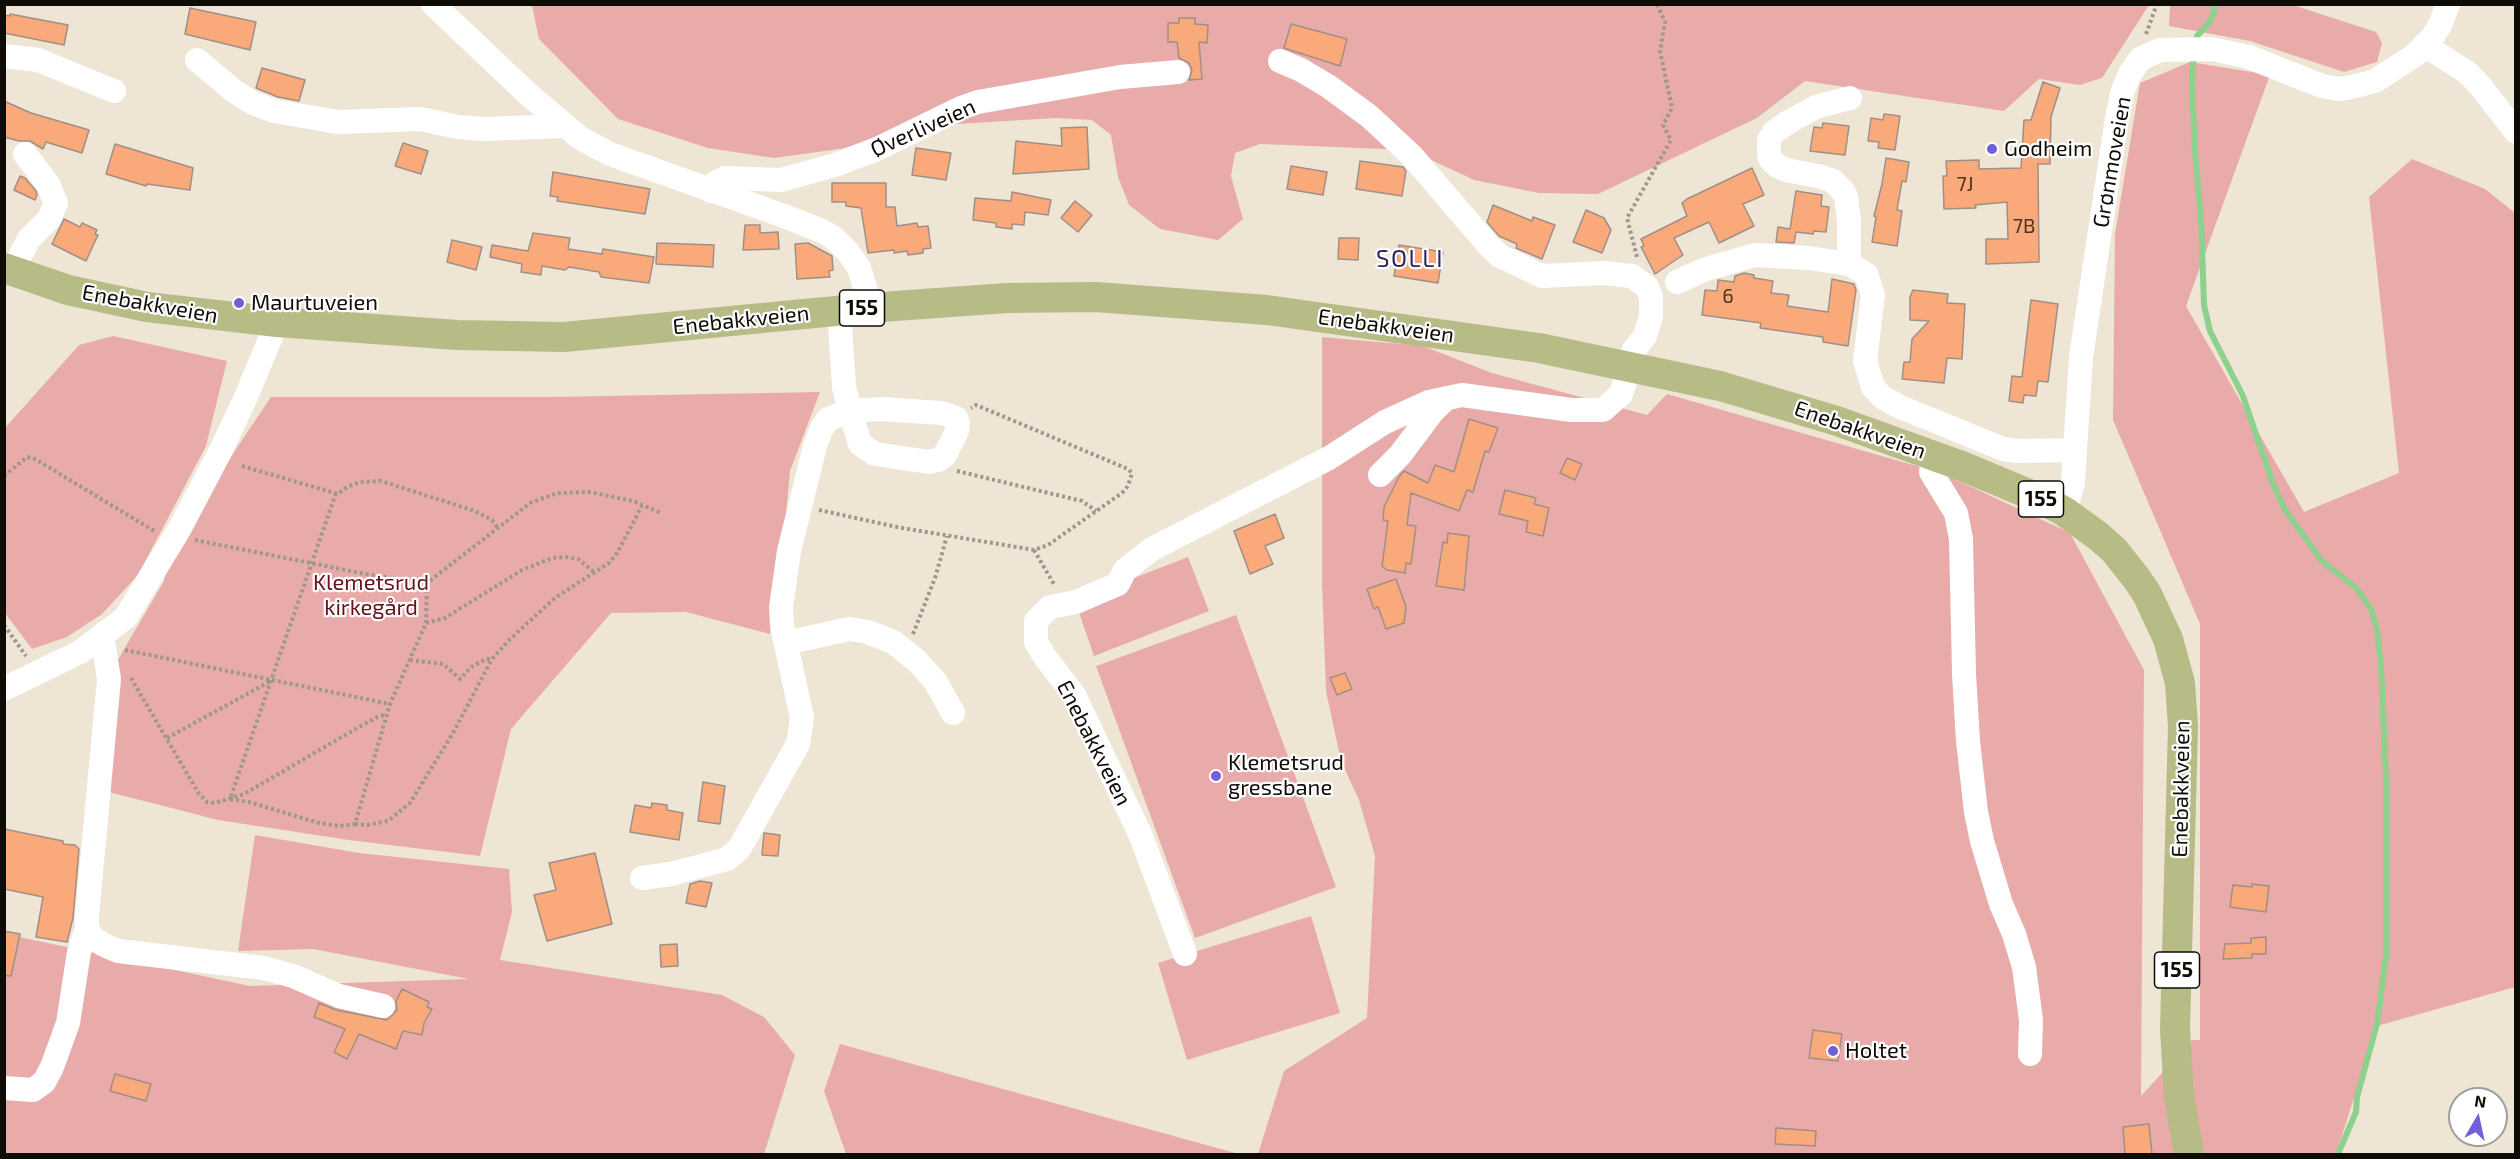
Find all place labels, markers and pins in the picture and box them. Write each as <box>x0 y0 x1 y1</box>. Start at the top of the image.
place label: Godheim <box>2004 136 2092 162</box>
marker: Godheim <box>1985 142 1999 156</box>
place label: Maurtuveien <box>251 290 378 316</box>
marker: Maurtuveien <box>232 296 246 310</box>
place label: Klemetsrud gressbane <box>1228 750 1344 802</box>
marker: Klemetsrud gressbane <box>1209 769 1223 783</box>
place label: Holtet <box>1845 1038 1907 1064</box>
marker: Holtet <box>1826 1044 1840 1058</box>

